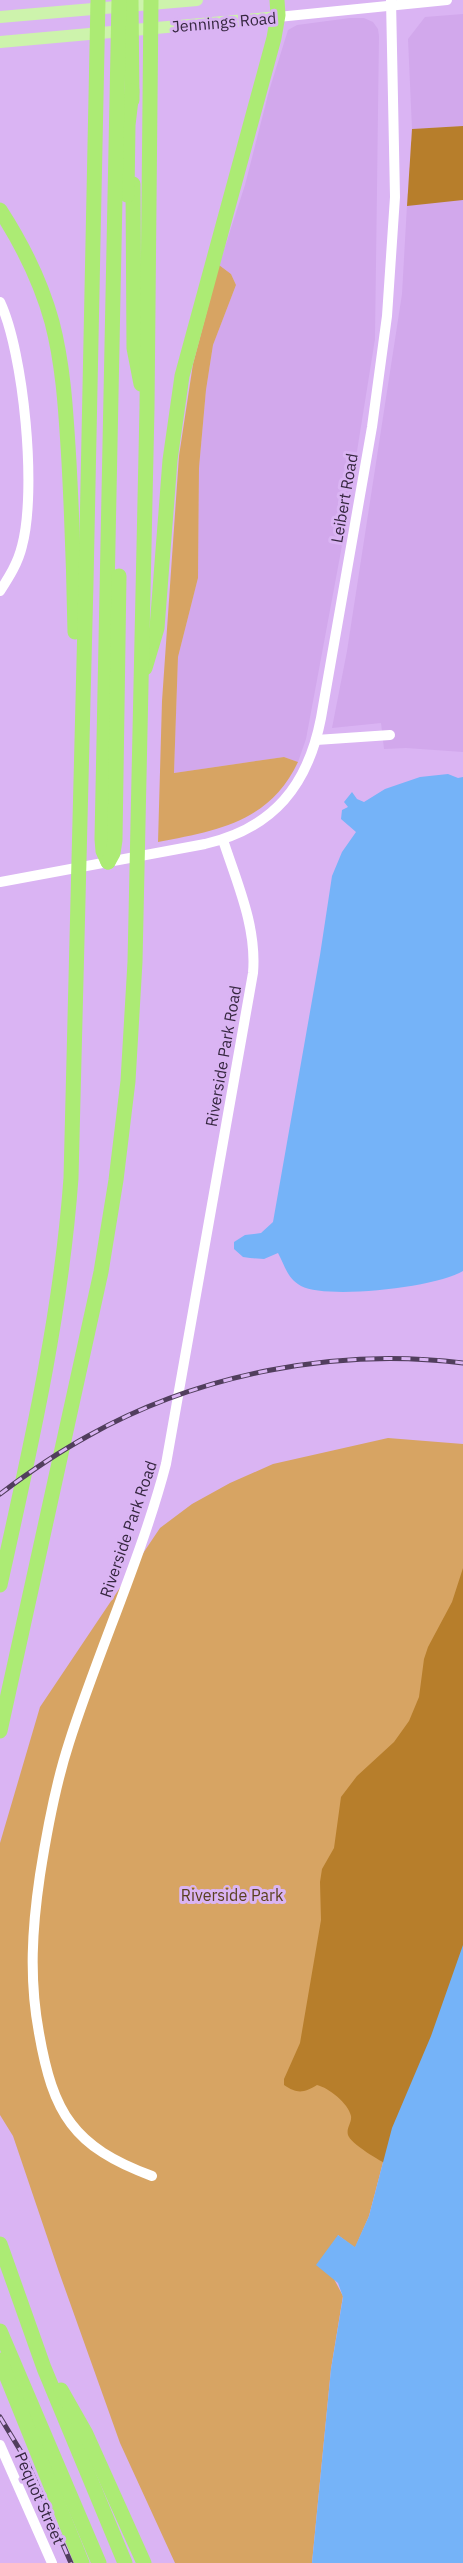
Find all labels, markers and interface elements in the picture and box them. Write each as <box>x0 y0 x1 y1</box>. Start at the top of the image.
street label: Jennings Road <box>171 7 277 37</box>
street label: Leibert Road <box>326 452 362 544</box>
street label: Riverside Park Road <box>201 984 245 1128</box>
street label: Riverside Park Road <box>95 1458 161 1600</box>
park label: Riverside Park <box>181 1885 284 1905</box>
street label: Pequot Street <box>11 2449 69 2547</box>

